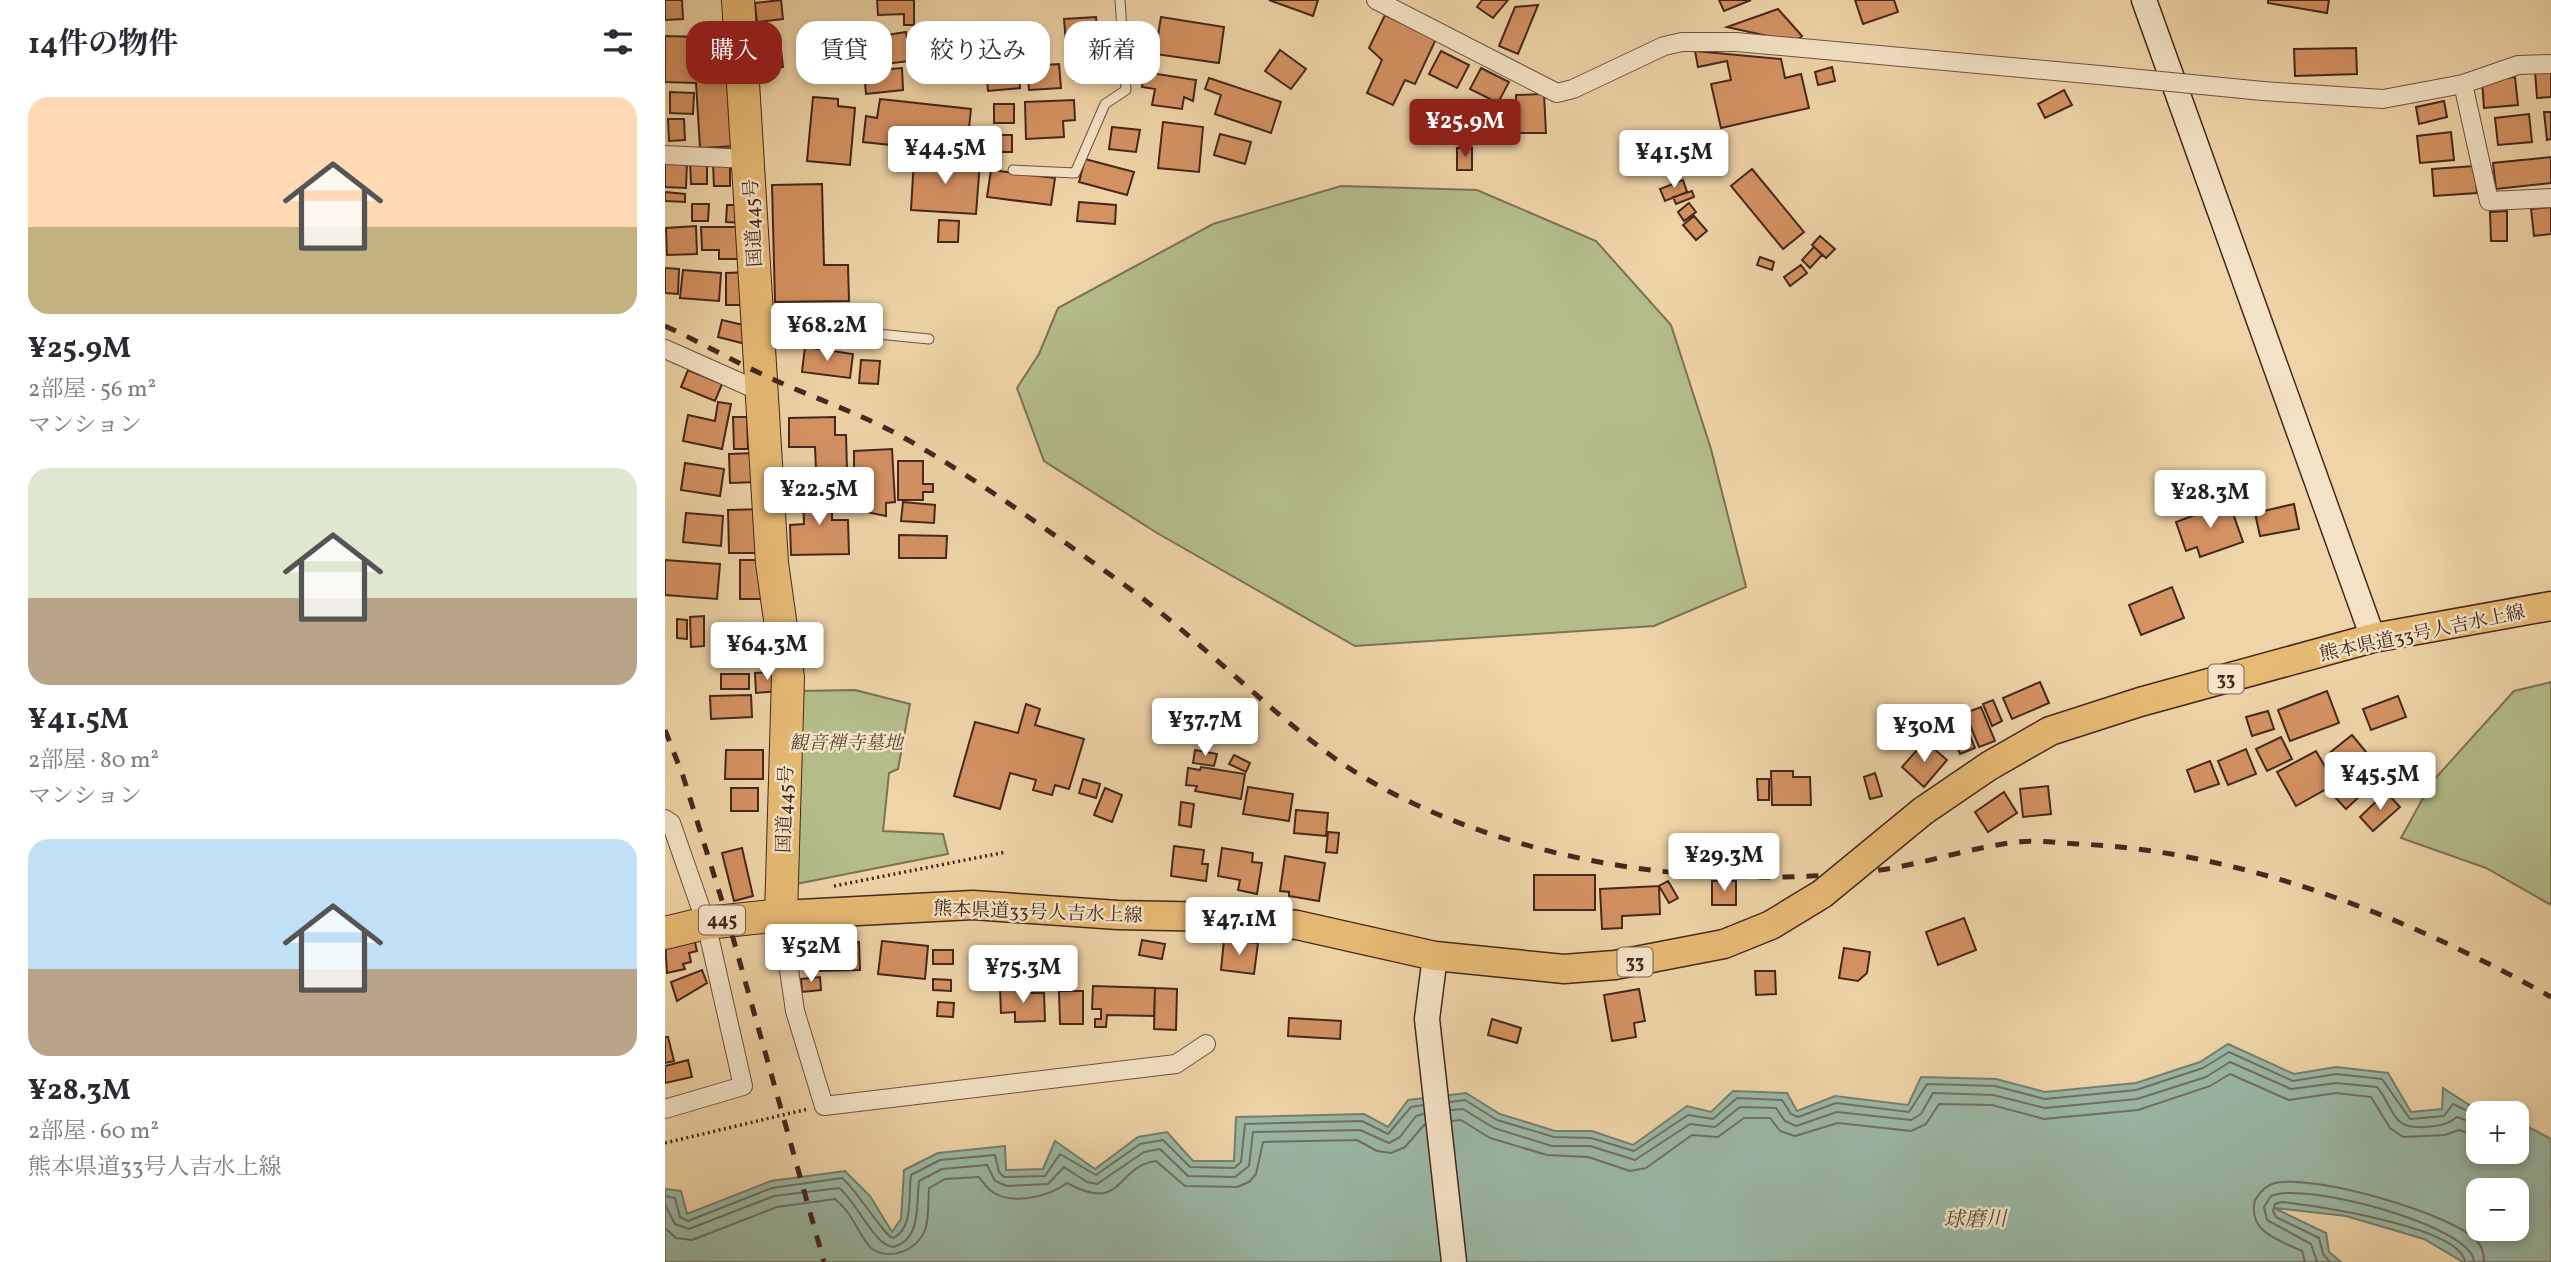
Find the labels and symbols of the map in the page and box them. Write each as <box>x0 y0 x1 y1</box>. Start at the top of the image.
pin: ¥25.9M <box>1408 100 1522 159</box>
pin: ¥44.5M <box>888 127 1002 186</box>
pin: ¥41.5M <box>1617 130 1731 190</box>
street label: 国道445号 <box>739 178 769 268</box>
pin: ¥68.2M <box>770 304 884 363</box>
pin: ¥22.5M <box>762 468 876 527</box>
pin: ¥28.3M <box>2153 470 2267 530</box>
street label: 熊本県道33号人吉水上線 <box>2317 599 2528 668</box>
pin: ¥64.3M <box>710 622 824 682</box>
road number: 33 <box>2209 664 2243 694</box>
pin: ¥37.7M <box>1148 698 1262 758</box>
pin: ¥30M <box>1883 704 1965 764</box>
park label: 観音禅寺墓地 <box>789 731 905 757</box>
pin: ¥45.5M <box>2323 752 2437 812</box>
street label: 国道445号 <box>771 765 801 854</box>
pin: ¥29.3M <box>1667 834 1781 893</box>
street label: 熊本県道33号人吉水上線 <box>933 896 1143 930</box>
pin: ¥47.1M <box>1182 898 1296 957</box>
road number: 445 <box>699 905 745 934</box>
pin: ¥52M <box>770 925 852 984</box>
pin: ¥75.3M <box>966 946 1080 1005</box>
road number: 33 <box>1618 947 1653 976</box>
water label: 球磨川 <box>1943 1205 2009 1236</box>

